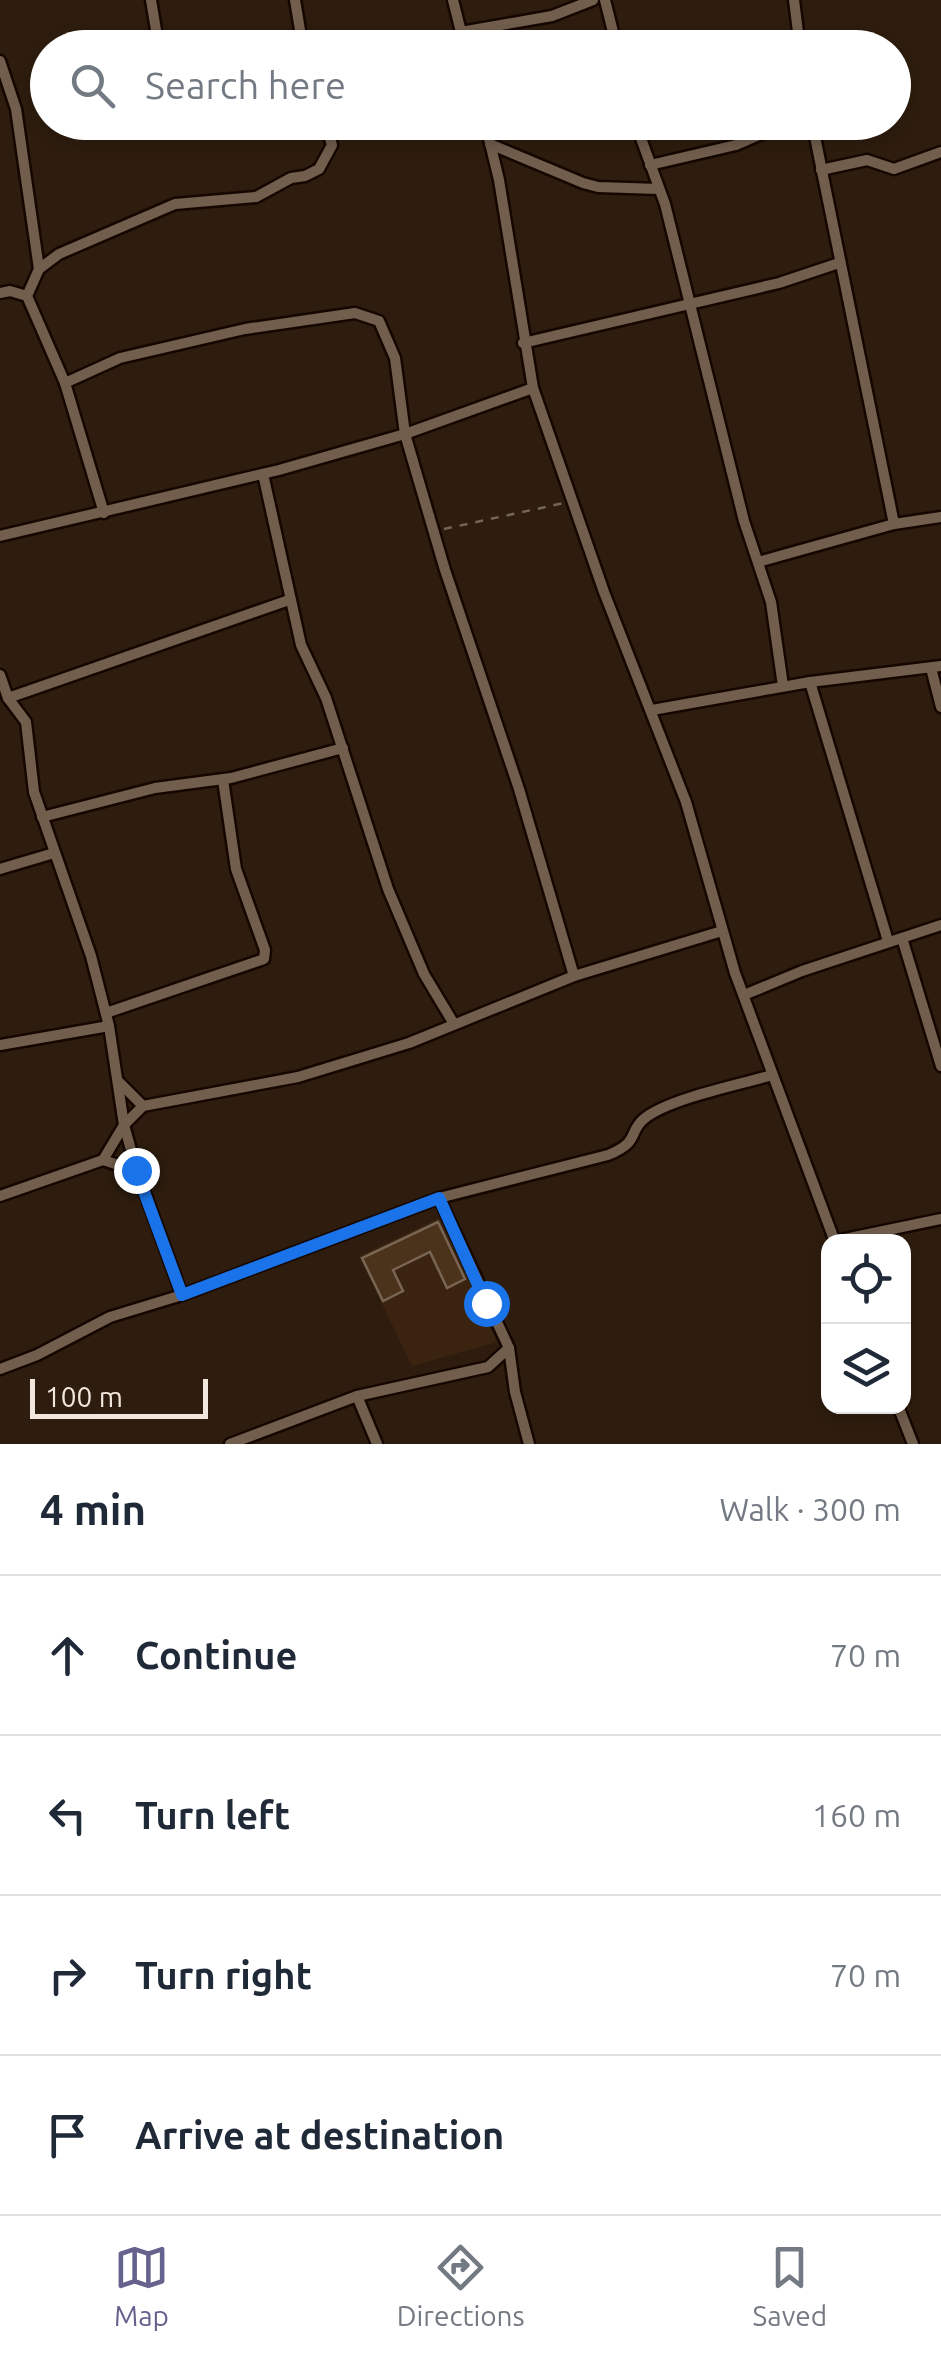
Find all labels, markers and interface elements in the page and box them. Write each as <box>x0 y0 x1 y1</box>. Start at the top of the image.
search box <box>30 30 911 140</box>
icon: search <box>65 58 120 113</box>
text: Search here <box>145 64 346 106</box>
route end <box>114 1148 160 1194</box>
map controls <box>821 1234 911 1414</box>
button: locate <box>821 1234 911 1324</box>
route start <box>464 1281 510 1327</box>
button: layers <box>821 1324 911 1414</box>
scale bar <box>30 1374 208 1418</box>
text: 100 m <box>45 1381 123 1412</box>
text: 4 min <box>40 1486 146 1533</box>
text: Walk · 300 m <box>719 1491 901 1527</box>
icon: ahead <box>40 1628 95 1683</box>
text: Continue <box>135 1634 297 1676</box>
text: 70 m <box>830 1637 901 1673</box>
icon: left <box>40 1788 95 1843</box>
text: Turn left <box>135 1794 290 1836</box>
text: 160 m <box>812 1797 901 1833</box>
icon: right <box>40 1948 95 2003</box>
text: Turn right <box>135 1954 312 1996</box>
text: 70 m <box>830 1957 901 1993</box>
icon: arrive <box>40 2108 95 2163</box>
text: Arrive at destination <box>135 2114 504 2156</box>
tab: Map <box>114 2240 169 2331</box>
tab: Directions <box>397 2240 525 2331</box>
tab: Saved <box>753 2240 827 2331</box>

